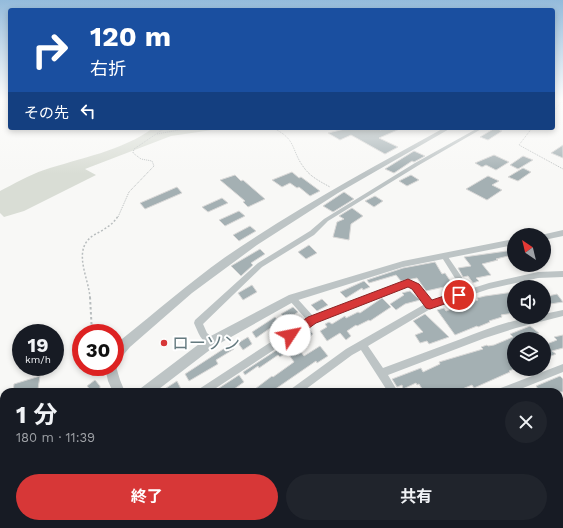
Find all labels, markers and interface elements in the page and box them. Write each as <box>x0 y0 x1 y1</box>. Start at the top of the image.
text: 120 m <box>90 20 171 53</box>
icon: right <box>24 24 76 76</box>
text: 右折 <box>90 58 126 79</box>
icon: left <box>77 100 99 122</box>
text: その先 <box>24 104 69 122</box>
north arrow <box>507 228 551 272</box>
map controls <box>507 228 551 376</box>
pin <box>442 278 476 312</box>
button: sound <box>507 280 551 324</box>
icon: arrive <box>448 284 470 306</box>
position arrow <box>269 314 311 356</box>
speed limit sign: 30 <box>72 324 124 376</box>
button: layers <box>507 332 551 376</box>
text: 19 <box>28 333 48 357</box>
place label: ローソン <box>172 333 240 353</box>
marker: ローソン <box>159 338 169 348</box>
text: km/h <box>25 354 51 365</box>
text: 1 分 <box>16 401 57 429</box>
button: close <box>505 401 547 443</box>
text: 180 m · 11:39 <box>16 430 95 445</box>
button: 終了 <box>16 474 278 520</box>
button: 共有 <box>286 474 547 520</box>

